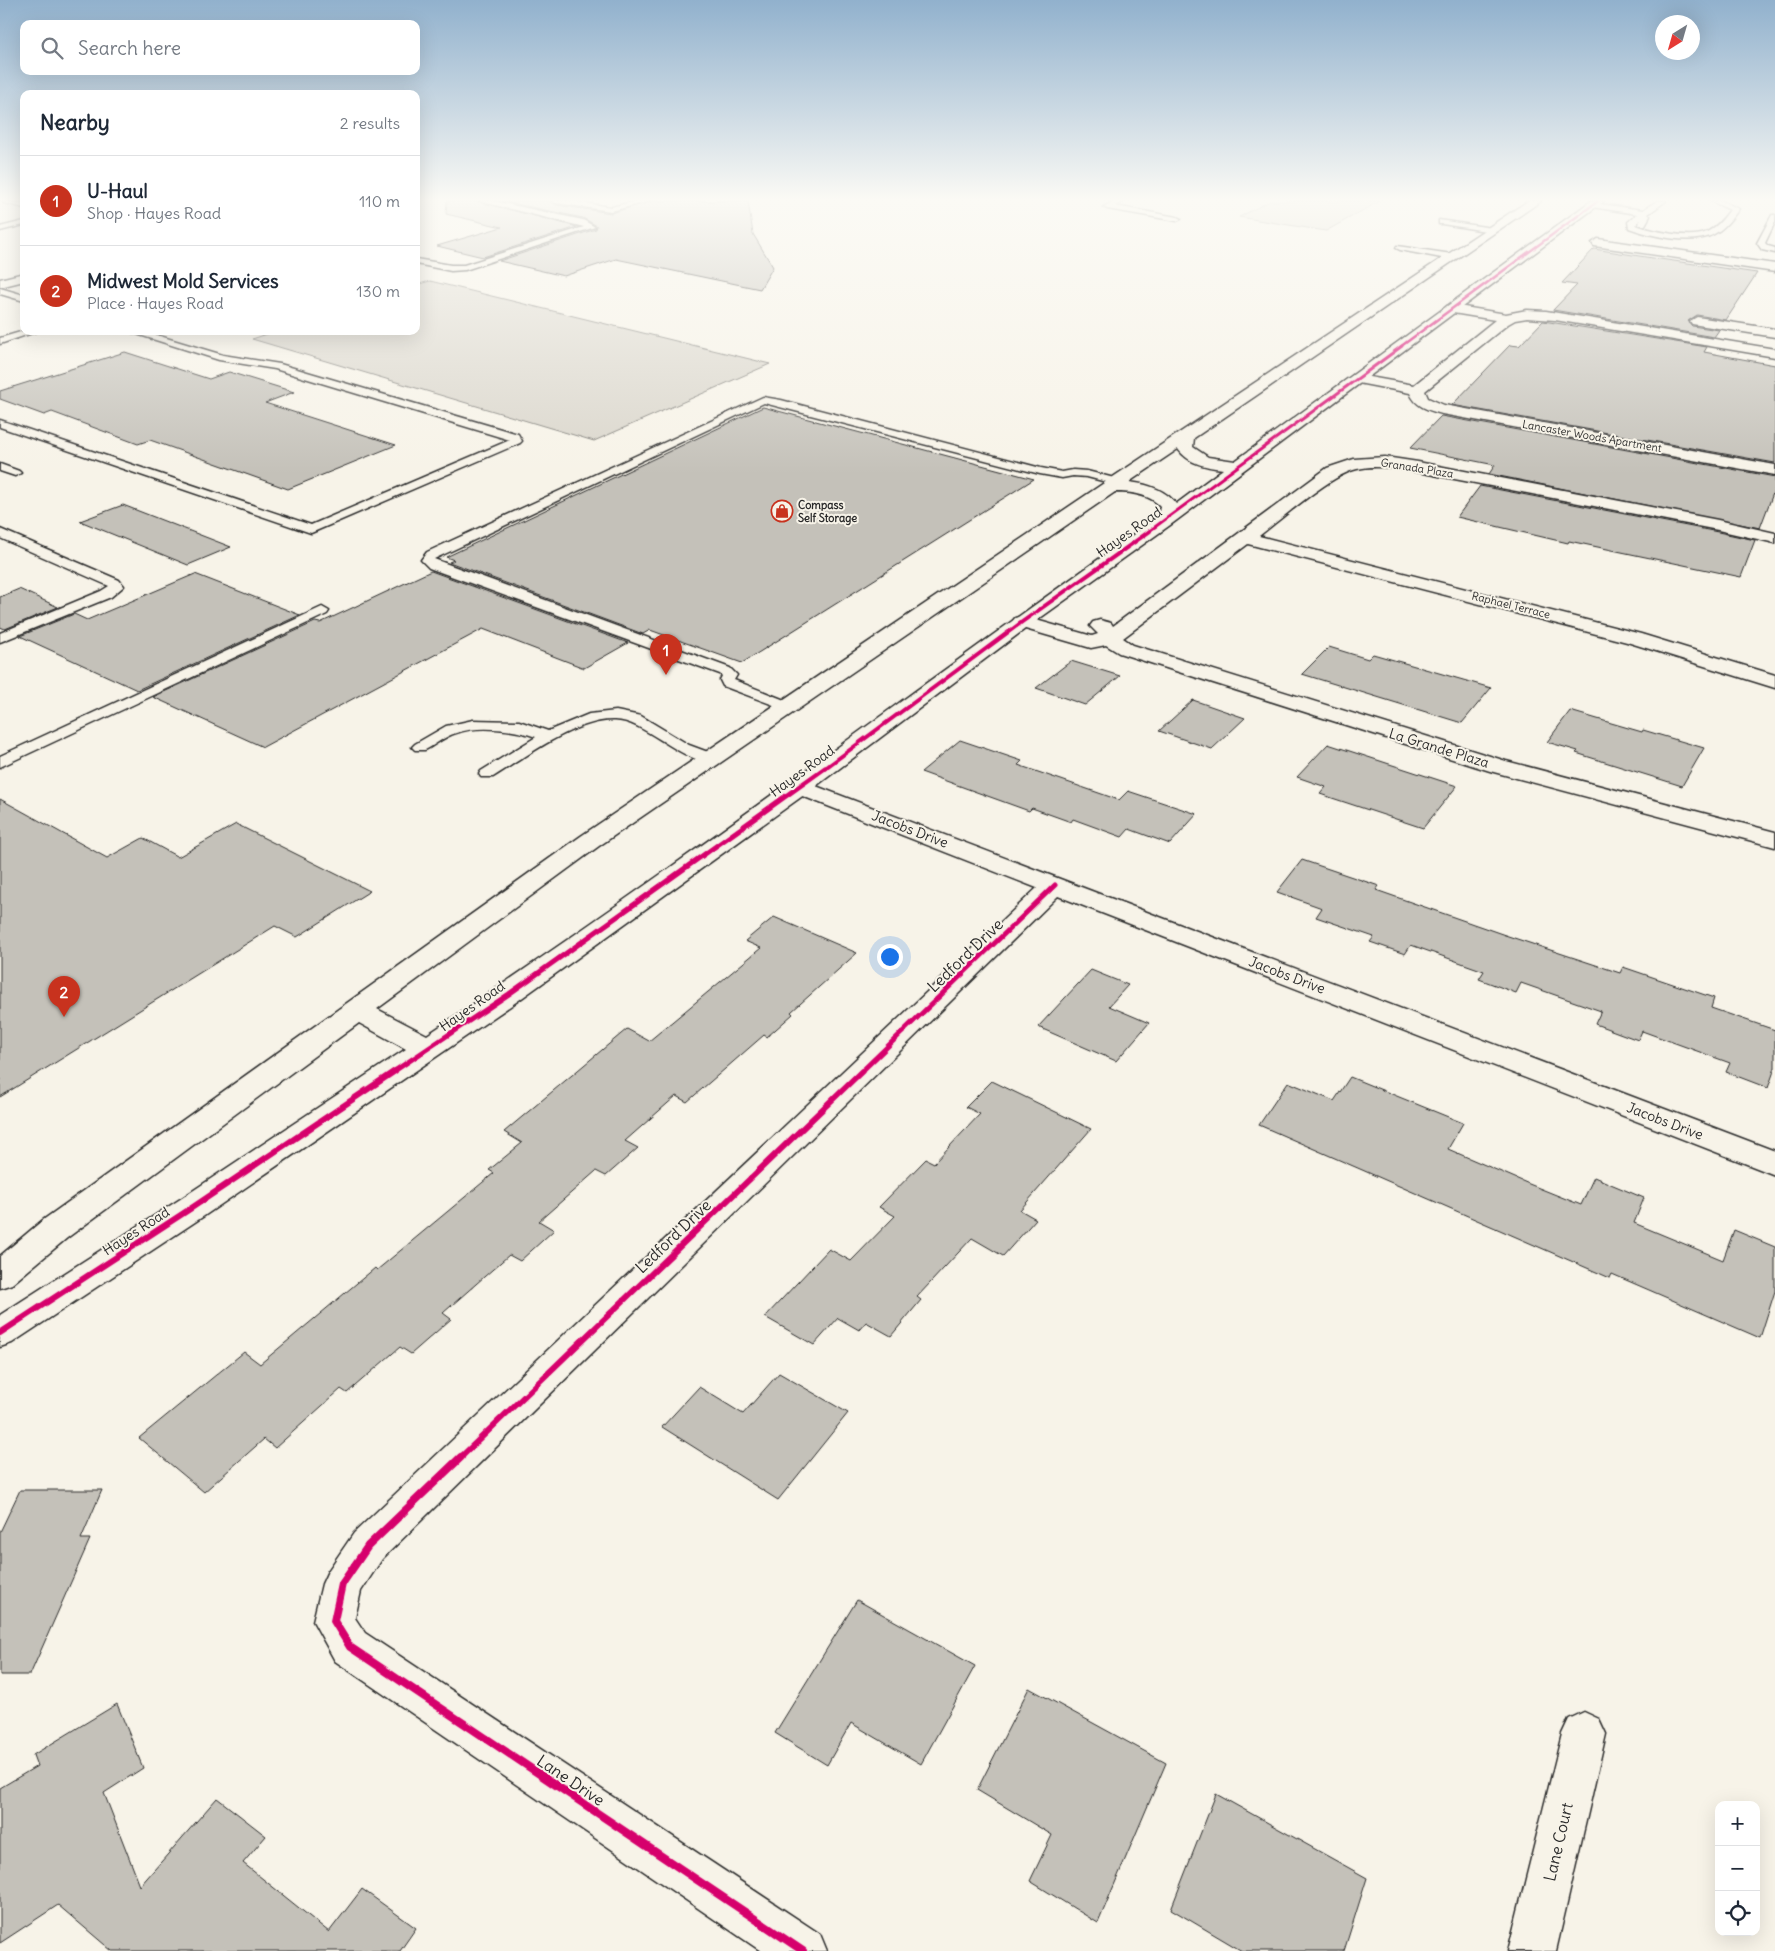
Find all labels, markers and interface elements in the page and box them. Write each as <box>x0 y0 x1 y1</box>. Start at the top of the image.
north arrow <box>1655 15 1700 60</box>
search box <box>20 20 420 75</box>
icon: search <box>38 34 66 62</box>
text: Search here <box>78 36 181 60</box>
text: Nearby <box>40 109 110 136</box>
text: 2 results <box>340 113 400 133</box>
text: U-Haul <box>87 179 148 203</box>
text: 1 <box>53 191 59 211</box>
text: 110 m <box>359 191 400 211</box>
text: Shop · Hayes Road <box>87 203 221 223</box>
text: Midwest Mold Services <box>87 269 279 293</box>
text: 2 <box>52 281 60 301</box>
text: 130 m <box>356 281 400 301</box>
text: Place · Hayes Road <box>87 293 224 313</box>
street label: Lancaster Woods Apartment <box>1521 417 1663 455</box>
street label: Granada Plaza <box>1380 455 1454 481</box>
place label: Compass Self Storage <box>798 498 857 526</box>
shop icon: Compass Self Storage <box>770 499 794 523</box>
street label: Hayes Road <box>1093 503 1165 561</box>
street label: Raphael Terrace <box>1470 588 1552 622</box>
pin: 1 <box>650 634 682 675</box>
street label: La Grande Plaza <box>1387 724 1491 772</box>
street label: Hayes Road <box>766 741 838 801</box>
street label: Jacobs Drive <box>869 806 951 852</box>
street label: Ledford Drive <box>923 914 1007 996</box>
your location <box>877 944 903 970</box>
street label: Jacobs Drive <box>1246 952 1328 998</box>
pin: 2 <box>48 976 80 1017</box>
street label: Hayes Road <box>436 977 508 1035</box>
street label: Jacobs Drive <box>1624 1098 1706 1144</box>
street label: Ledford Drive <box>631 1195 715 1277</box>
street label: Hayes Road <box>99 1203 173 1259</box>
street label: Lane Drive <box>533 1750 609 1810</box>
street label: Lane Court <box>1539 1800 1577 1883</box>
map controls <box>1715 1801 1760 1936</box>
button: + <box>1715 1801 1760 1846</box>
button: − <box>1715 1846 1760 1891</box>
button: locate <box>1715 1891 1760 1936</box>

